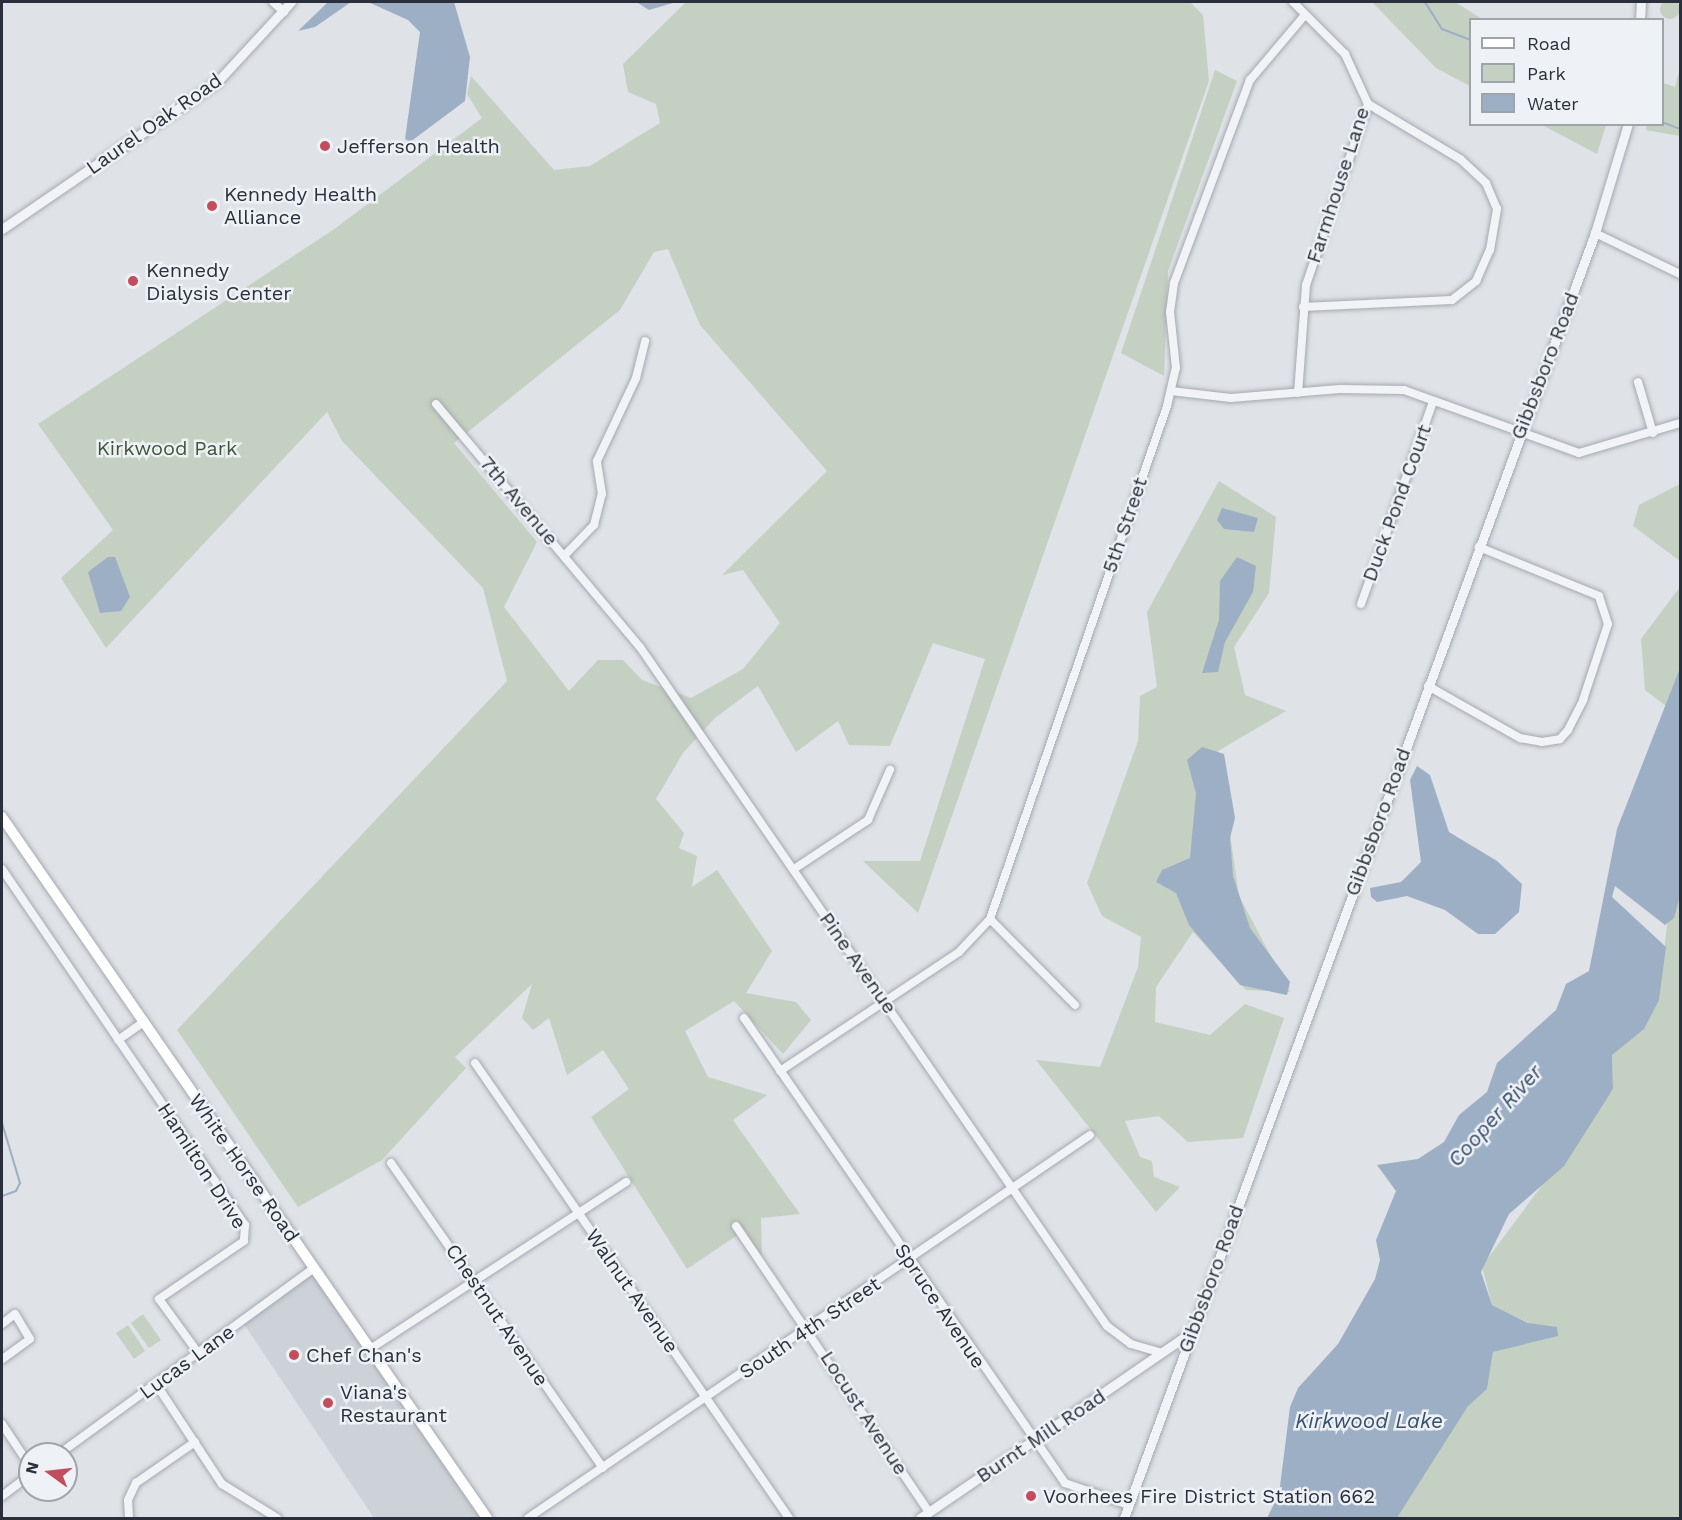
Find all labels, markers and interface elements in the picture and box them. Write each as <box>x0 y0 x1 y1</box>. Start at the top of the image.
legend <box>1469 18 1664 126</box>
text: Road <box>1527 33 1571 54</box>
text: Park <box>1527 63 1566 84</box>
street label: Laurel Oak Road <box>81 68 227 180</box>
text: Water <box>1527 93 1579 114</box>
street label: Farmhouse Lane <box>1301 104 1375 266</box>
place label: Jefferson Health <box>337 134 500 158</box>
marker: Jefferson Health <box>318 139 332 153</box>
place label: Kennedy Health Alliance <box>224 183 378 230</box>
marker: Kennedy Health Alliance <box>205 199 219 213</box>
place label: Kennedy Dialysis Center <box>146 258 291 305</box>
marker: Kennedy Dialysis Center <box>124 272 142 290</box>
street label: Gibbsboro Road <box>1506 289 1584 443</box>
street label: Duck Pond Court <box>1357 421 1437 585</box>
park label: Kirkwood Park <box>97 436 237 460</box>
street label: 7th Avenue <box>475 451 563 551</box>
street label: 5th Street <box>1097 474 1153 576</box>
street label: Gibbsboro Road <box>1340 745 1416 899</box>
street label: Pine Avenue <box>814 907 902 1019</box>
water label: Cooper River <box>1443 1060 1547 1172</box>
street label: White Horse Road <box>184 1089 304 1247</box>
street label: Hamilton Drive <box>152 1099 252 1233</box>
street label: Gibbsboro Road <box>1173 1202 1249 1356</box>
street label: Walnut Avenue <box>580 1224 684 1358</box>
street label: Chestnut Avenue <box>440 1239 554 1391</box>
street label: Spruce Avenue <box>889 1239 991 1373</box>
street label: South 4th Street <box>735 1272 885 1384</box>
street label: Lucas Lane <box>135 1320 239 1404</box>
place label: Chef Chan's <box>306 1343 422 1367</box>
street label: Locust Avenue <box>815 1346 913 1480</box>
marker: Chef Chan's <box>287 1348 301 1362</box>
place label: Viana's Restaurant <box>340 1380 447 1427</box>
street label: Burnt Mill Road <box>972 1384 1110 1488</box>
marker: Viana's Restaurant <box>321 1396 335 1410</box>
water label: Kirkwood Lake <box>1295 1408 1443 1434</box>
north arrow <box>18 1442 78 1502</box>
text: N <box>21 1460 43 1476</box>
place label: Voorhees Fire District Station 662 <box>1043 1484 1375 1508</box>
marker: Voorhees Fire District Station 662 <box>1024 1489 1038 1503</box>

